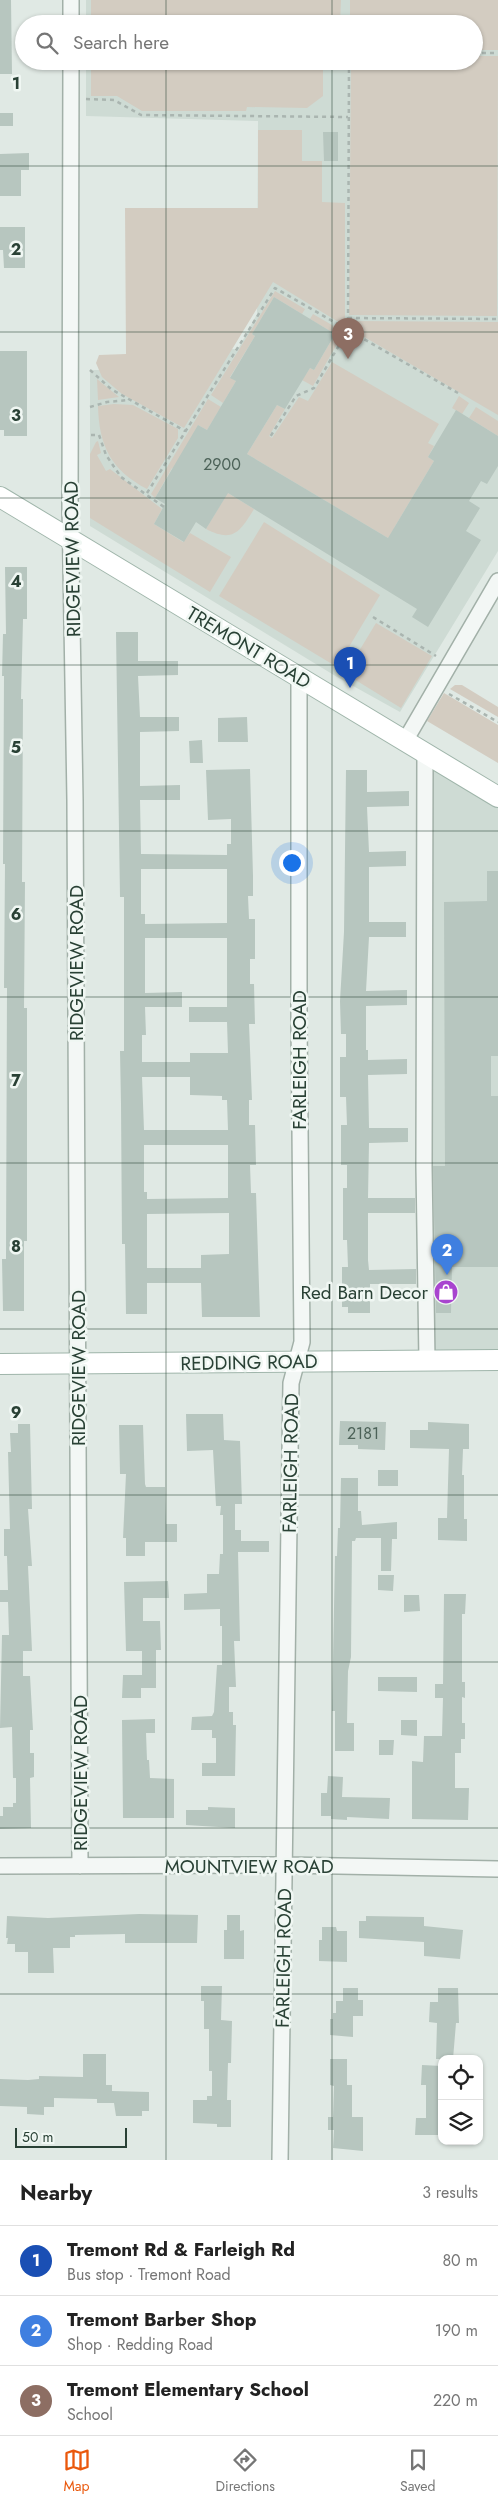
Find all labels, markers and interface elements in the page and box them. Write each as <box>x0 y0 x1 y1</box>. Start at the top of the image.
search box <box>15 15 483 70</box>
icon: search <box>33 29 61 57</box>
text: Search here <box>73 29 169 56</box>
text: 1 <box>12 72 20 95</box>
text: 2 <box>11 238 21 261</box>
pin: 3 <box>332 318 364 359</box>
text: 3 <box>11 404 21 427</box>
house number: 2900 <box>203 453 241 476</box>
street label: RIDGEVIEW ROAD <box>58 481 87 637</box>
text: 4 <box>10 570 22 593</box>
street label: TREMONT ROAD <box>182 600 316 695</box>
pin: 1 <box>334 647 366 688</box>
text: 5 <box>11 736 21 759</box>
your location <box>279 850 305 876</box>
street label: RIDGEVIEW ROAD <box>63 885 90 1041</box>
text: 6 <box>11 903 21 926</box>
street label: FARLEIGH ROAD <box>286 990 313 1130</box>
text: 7 <box>11 1069 21 1092</box>
pin: 2 <box>431 1234 463 1275</box>
text: 8 <box>11 1235 21 1258</box>
place label: Red Barn Decor <box>300 1279 428 1306</box>
shop icon: Red Barn Decor <box>433 1279 459 1305</box>
street label: RIDGEVIEW ROAD <box>65 1290 92 1446</box>
street label: REDDING ROAD <box>180 1348 318 1377</box>
street label: FARLEIGH ROAD <box>276 1393 305 1533</box>
text: 9 <box>11 1401 21 1424</box>
house number: 2181 <box>347 1422 379 1445</box>
street label: RIDGEVIEW ROAD <box>67 1695 94 1851</box>
street label: MOUNTVIEW ROAD <box>164 1853 334 1880</box>
street label: FARLEIGH ROAD <box>269 1888 298 2028</box>
map controls <box>438 2055 483 2145</box>
button: locate <box>438 2055 483 2100</box>
button: layers <box>438 2100 483 2145</box>
scale bar <box>15 2125 128 2148</box>
text: 50 m <box>22 2127 53 2147</box>
text: Nearby <box>20 2178 92 2208</box>
text: 3 results <box>422 2181 478 2204</box>
text: Tremont Rd & Farleigh Rd <box>67 2236 295 2263</box>
text: 1 <box>32 2249 40 2272</box>
text: 80 m <box>442 2249 478 2272</box>
text: Bus stop · Tremont Road <box>67 2263 231 2286</box>
text: Tremont Barber Shop <box>67 2306 256 2333</box>
text: 2 <box>31 2319 41 2342</box>
text: 190 m <box>435 2319 478 2342</box>
text: Shop · Redding Road <box>67 2333 213 2356</box>
text: Tremont Elementary School <box>67 2376 309 2403</box>
text: 3 <box>31 2389 41 2412</box>
text: 220 m <box>433 2389 478 2412</box>
text: School <box>67 2403 113 2426</box>
tab: Map <box>63 2446 91 2496</box>
tab: Directions <box>216 2446 275 2496</box>
tab: Saved <box>400 2446 435 2496</box>

